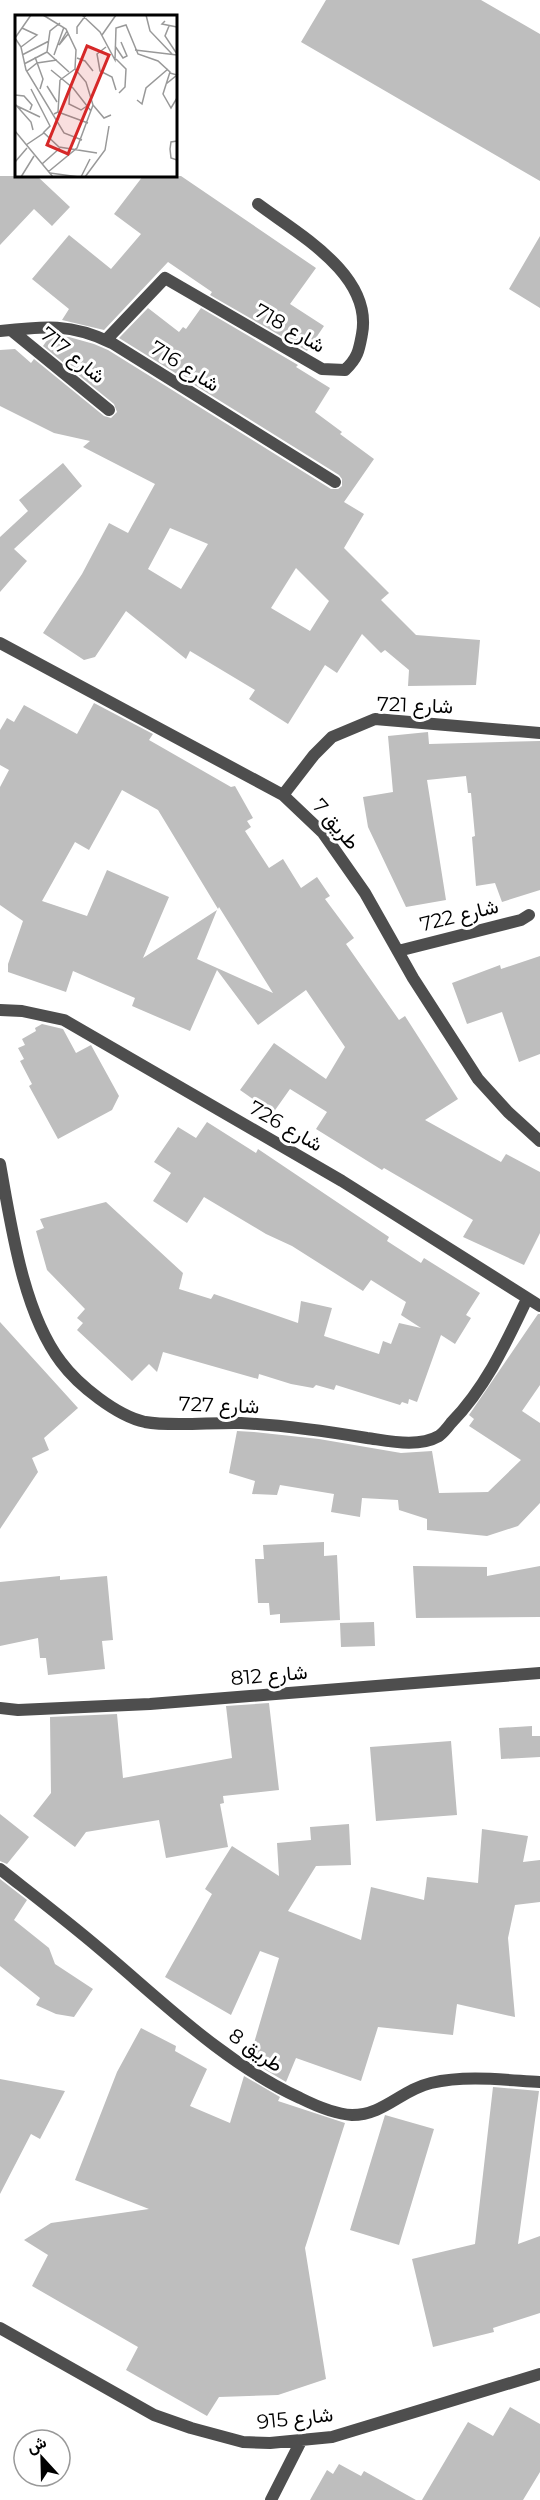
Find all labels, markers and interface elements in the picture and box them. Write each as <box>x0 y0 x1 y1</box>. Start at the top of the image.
inset map <box>15 15 177 177</box>
street label: شارع 718 <box>249 298 330 359</box>
street label: شارع 717 <box>34 322 110 390</box>
street label: شارع 716 <box>145 335 224 398</box>
street label: شارع 721 <box>377 692 453 720</box>
street label: 7 طريق <box>307 794 365 855</box>
street label: شارع 722 <box>417 894 501 938</box>
street label: شارع 726 <box>244 1095 327 1158</box>
street label: شارع 727 <box>178 1392 260 1420</box>
street label: شارع 812 <box>230 1660 308 1692</box>
street label: طريق 8 <box>224 2023 288 2078</box>
street label: شارع 915 <box>256 2402 334 2436</box>
north arrow <box>12 2428 72 2488</box>
text: ش <box>24 2432 49 2457</box>

